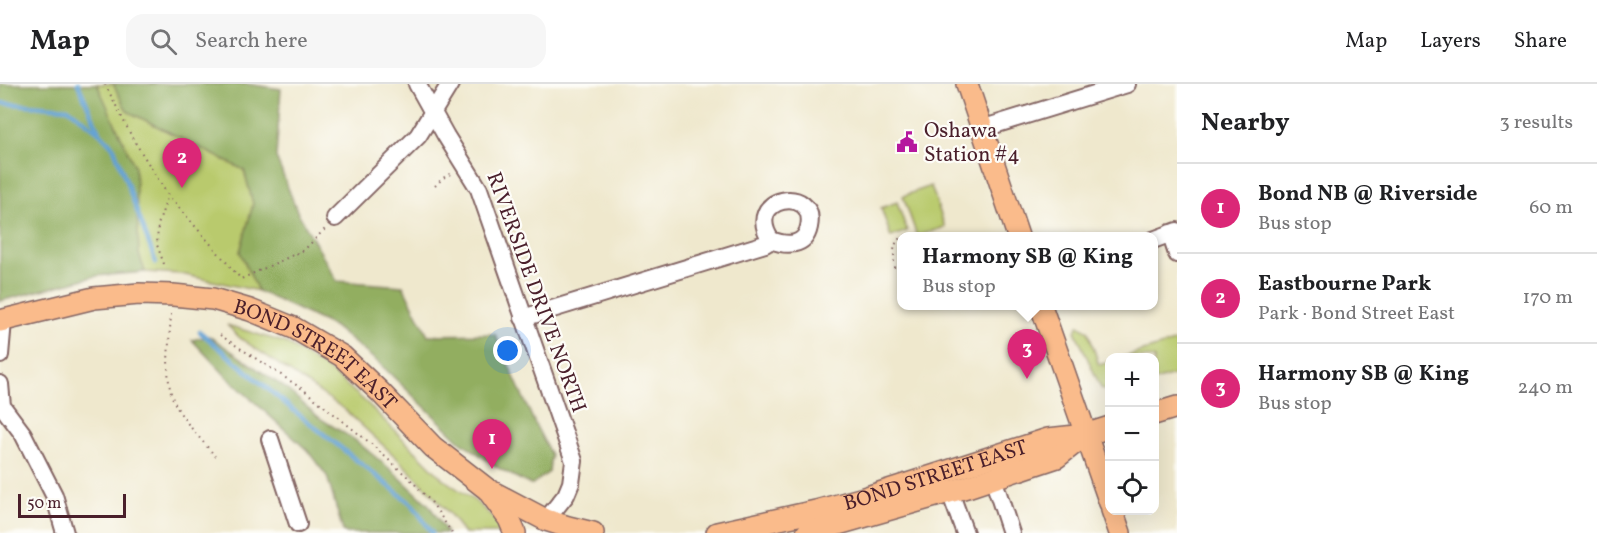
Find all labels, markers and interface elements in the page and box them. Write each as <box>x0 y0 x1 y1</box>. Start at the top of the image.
search box <box>126 14 546 68</box>
text: Map <box>30 22 90 61</box>
icon: search <box>147 25 180 58</box>
text: Search here <box>195 26 308 57</box>
text: Map <box>1345 27 1387 56</box>
text: Layers <box>1420 27 1481 56</box>
text: Share <box>1514 27 1567 56</box>
text: Nearby <box>1201 105 1290 141</box>
text: 3 results <box>1499 109 1573 137</box>
place label: Oshawa Station #4 <box>924 117 1020 170</box>
public building icon: Oshawa Station #4 <box>895 130 919 154</box>
pin: 2 <box>162 138 201 188</box>
street label: RIVERSIDE DRIVE NORTH <box>479 168 593 417</box>
text: Bond NB @ Riverside <box>1258 179 1477 210</box>
text: 1 <box>1216 194 1225 222</box>
text: 60 m <box>1529 194 1573 222</box>
text: Bus stop <box>1258 210 1332 238</box>
popup <box>897 232 1158 310</box>
text: Harmony SB @ King <box>922 242 1133 273</box>
text: Eastbourne Park <box>1258 269 1431 300</box>
text: Bus stop <box>922 273 996 301</box>
text: 2 <box>1215 284 1226 312</box>
text: 170 m <box>1523 284 1573 312</box>
street label: BOND STREET EAST <box>230 293 403 417</box>
text: Park · Bond Street East <box>1258 300 1455 328</box>
pin: 3 <box>1008 330 1046 379</box>
your location <box>493 336 522 365</box>
map controls <box>1105 353 1159 515</box>
button: + <box>1105 353 1159 407</box>
text: Harmony SB @ King <box>1258 359 1469 390</box>
text: 3 <box>1215 374 1226 402</box>
text: 240 m <box>1518 374 1573 402</box>
text: Bus stop <box>1258 390 1332 418</box>
button: − <box>1105 407 1159 461</box>
pin: 1 <box>472 420 512 469</box>
street label: BOND STREET EAST <box>840 434 1031 519</box>
button: locate <box>1105 461 1159 515</box>
scale bar <box>18 491 126 518</box>
text: 50 m <box>27 493 61 515</box>

